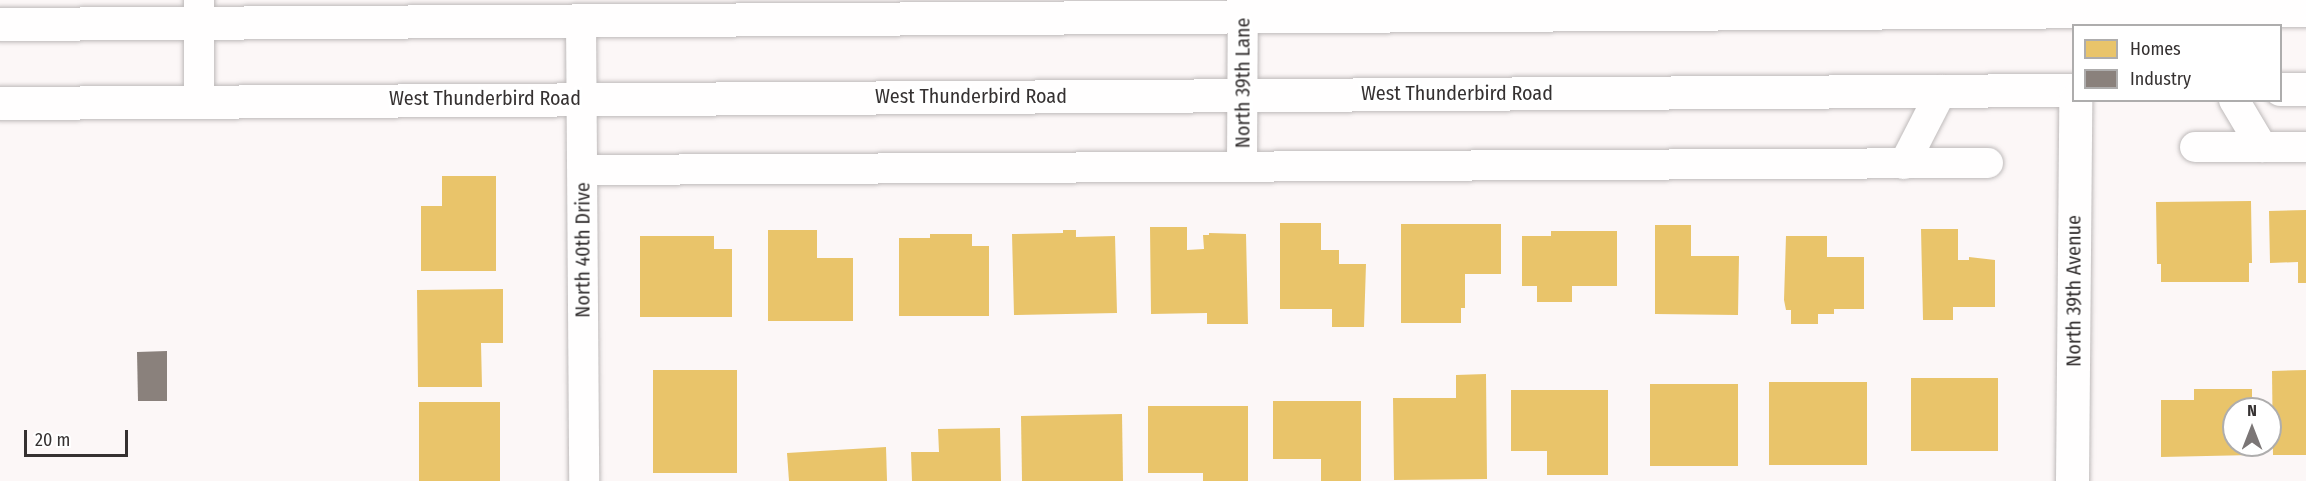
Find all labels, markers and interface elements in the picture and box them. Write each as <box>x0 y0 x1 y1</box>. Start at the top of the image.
street label: North 39th Lane <box>1231 18 1255 148</box>
legend <box>2072 24 2282 102</box>
text: Homes <box>2130 38 2181 60</box>
text: Industry <box>2130 68 2191 90</box>
street label: West Thunderbird Road <box>1361 81 1553 105</box>
street label: West Thunderbird Road <box>875 84 1067 108</box>
street label: West Thunderbird Road <box>389 86 581 110</box>
street label: North 40th Drive <box>571 182 595 318</box>
street label: North 39th Avenue <box>2062 215 2086 367</box>
north arrow <box>2222 397 2282 457</box>
text: N <box>2247 401 2257 420</box>
scale bar <box>27 418 130 456</box>
text: 20 m <box>35 429 70 451</box>

